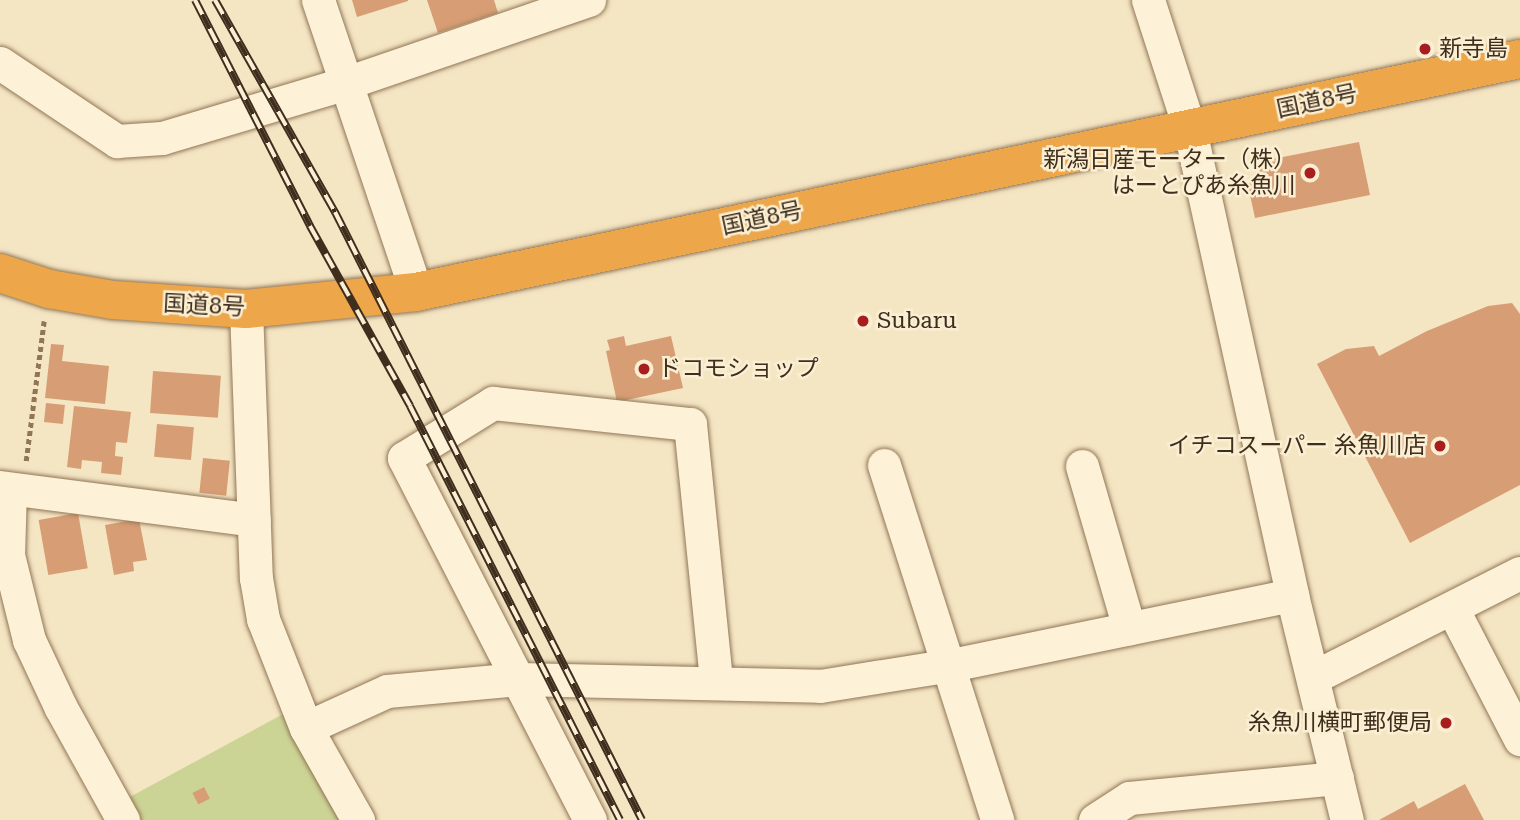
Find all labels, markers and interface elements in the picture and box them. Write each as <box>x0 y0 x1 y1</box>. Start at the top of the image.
place label: 新寺島 <box>1439 35 1508 63</box>
marker: 新寺島 <box>1417 41 1433 57</box>
street label: 国道8号 <box>1274 80 1360 124</box>
place label: 新潟日産モーター（株） はーとぴあ糸魚川 <box>1043 146 1296 200</box>
marker: 新潟日産モーター（株） はーとぴあ糸魚川 <box>1302 165 1318 181</box>
street label: 国道8号 <box>719 197 805 241</box>
street label: 国道8号 <box>162 290 246 322</box>
place label: Subaru <box>877 307 957 335</box>
marker: Subaru <box>855 313 871 329</box>
place label: ドコモショップ <box>658 355 819 383</box>
marker: ドコモショップ <box>636 361 652 377</box>
place label: イチコスーパー 糸魚川店 <box>1167 432 1426 460</box>
marker: イチコスーパー 糸魚川店 <box>1432 438 1448 454</box>
place label: 糸魚川横町郵便局 <box>1248 709 1432 737</box>
marker: 糸魚川横町郵便局 <box>1438 715 1454 731</box>

